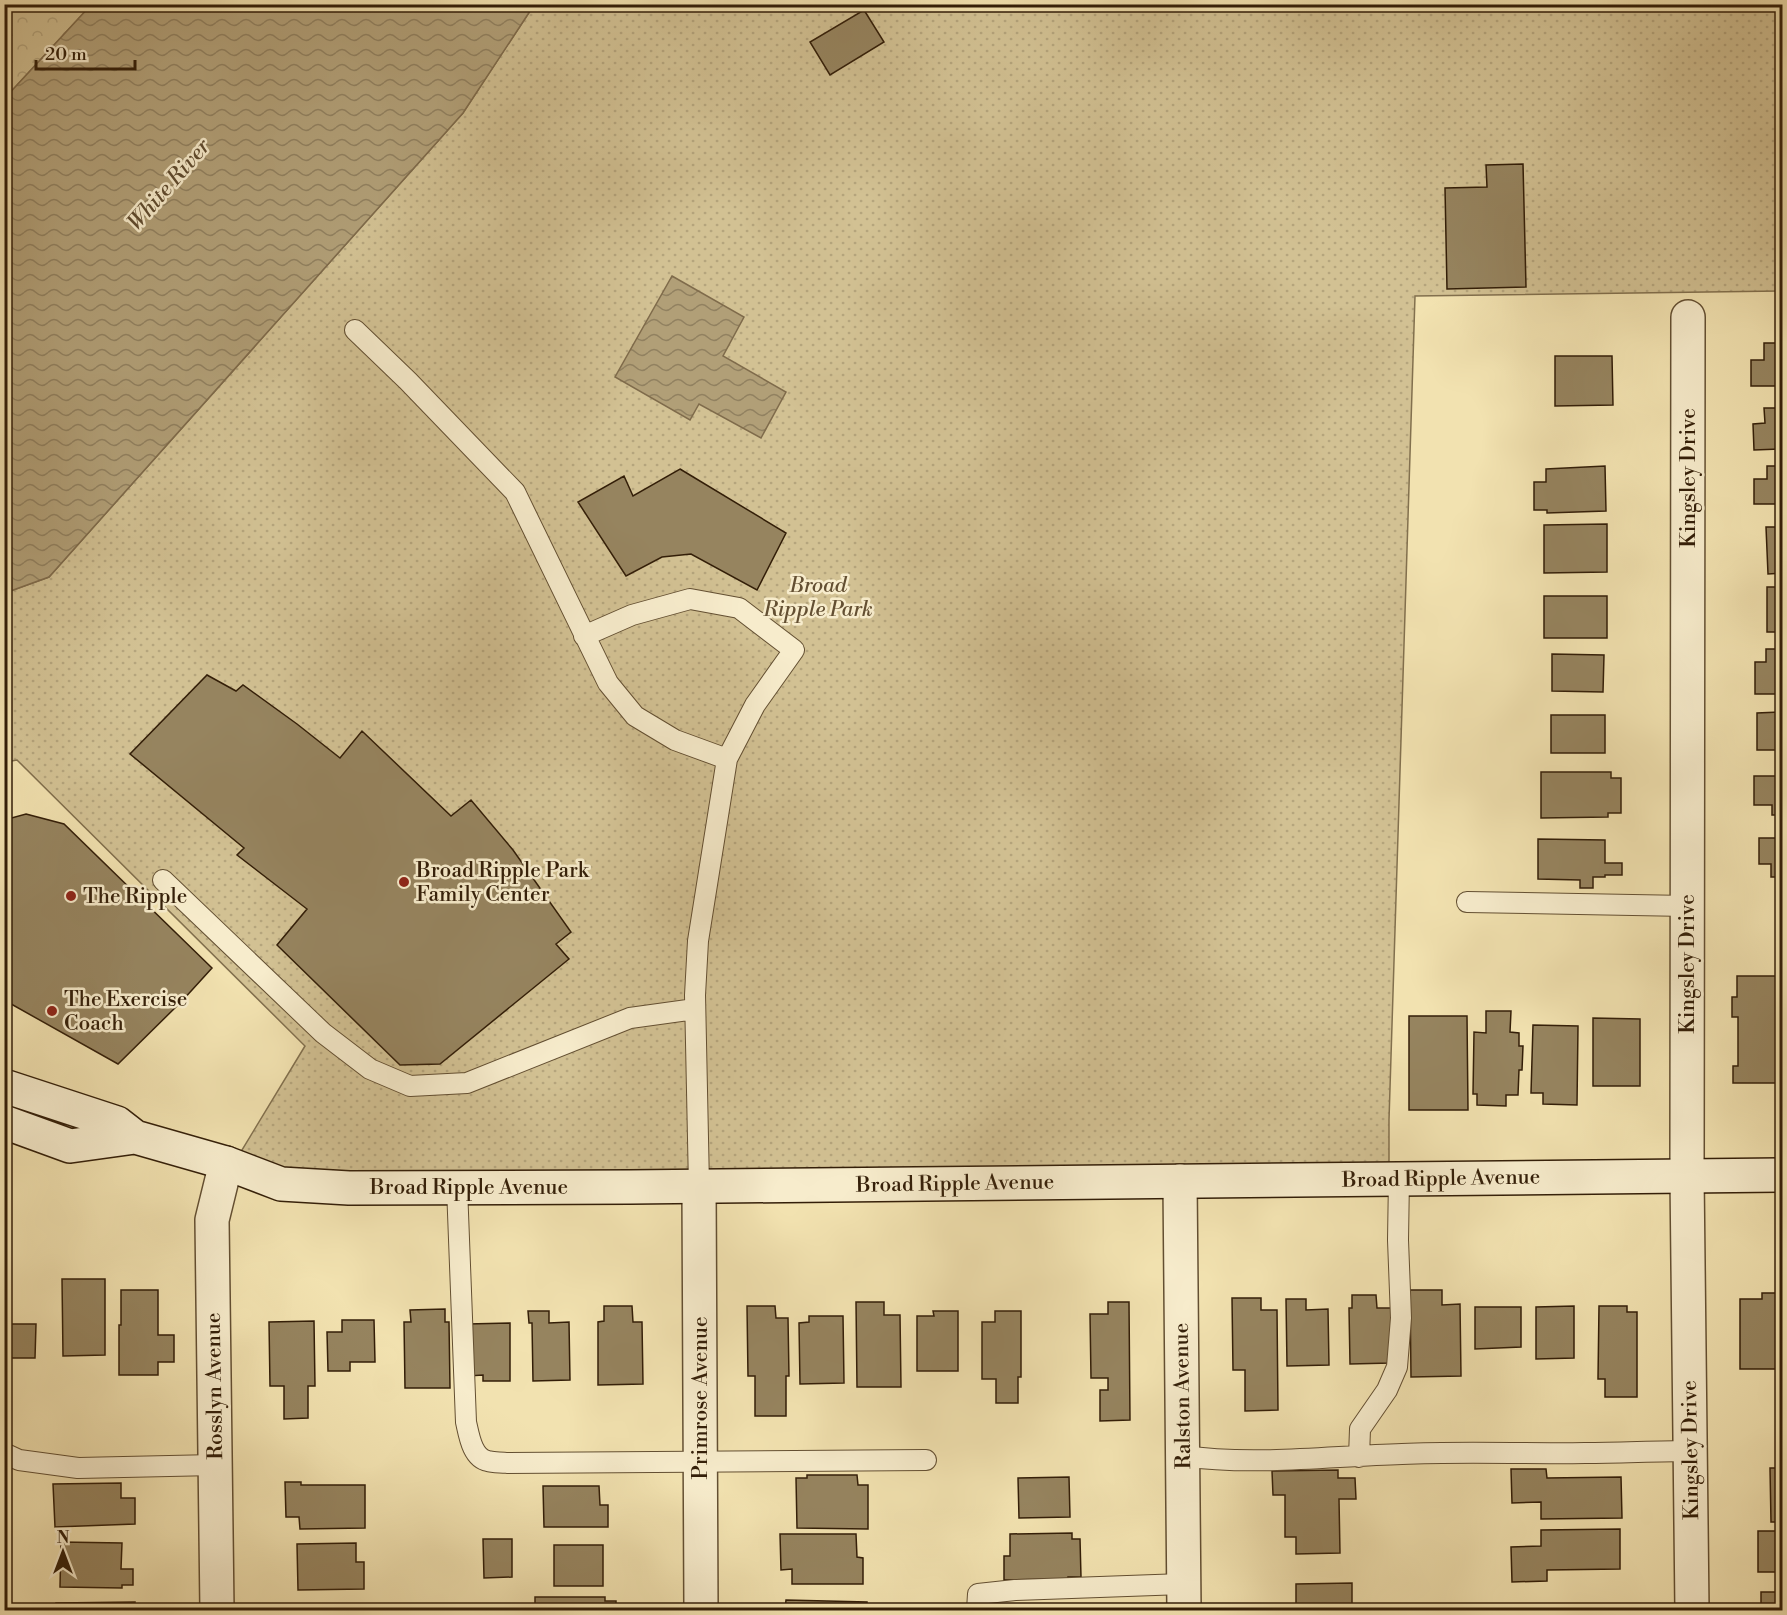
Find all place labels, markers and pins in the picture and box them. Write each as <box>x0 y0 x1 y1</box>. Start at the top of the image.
place label: Broad Ripple Park Family Center <box>415 858 590 908</box>
marker: Broad Ripple Park Family Center <box>397 875 411 889</box>
place label: The Ripple <box>83 884 187 910</box>
marker: The Ripple <box>64 889 78 903</box>
place label: The Exercise Coach <box>64 987 187 1037</box>
marker: The Exercise Coach <box>45 1004 59 1018</box>

